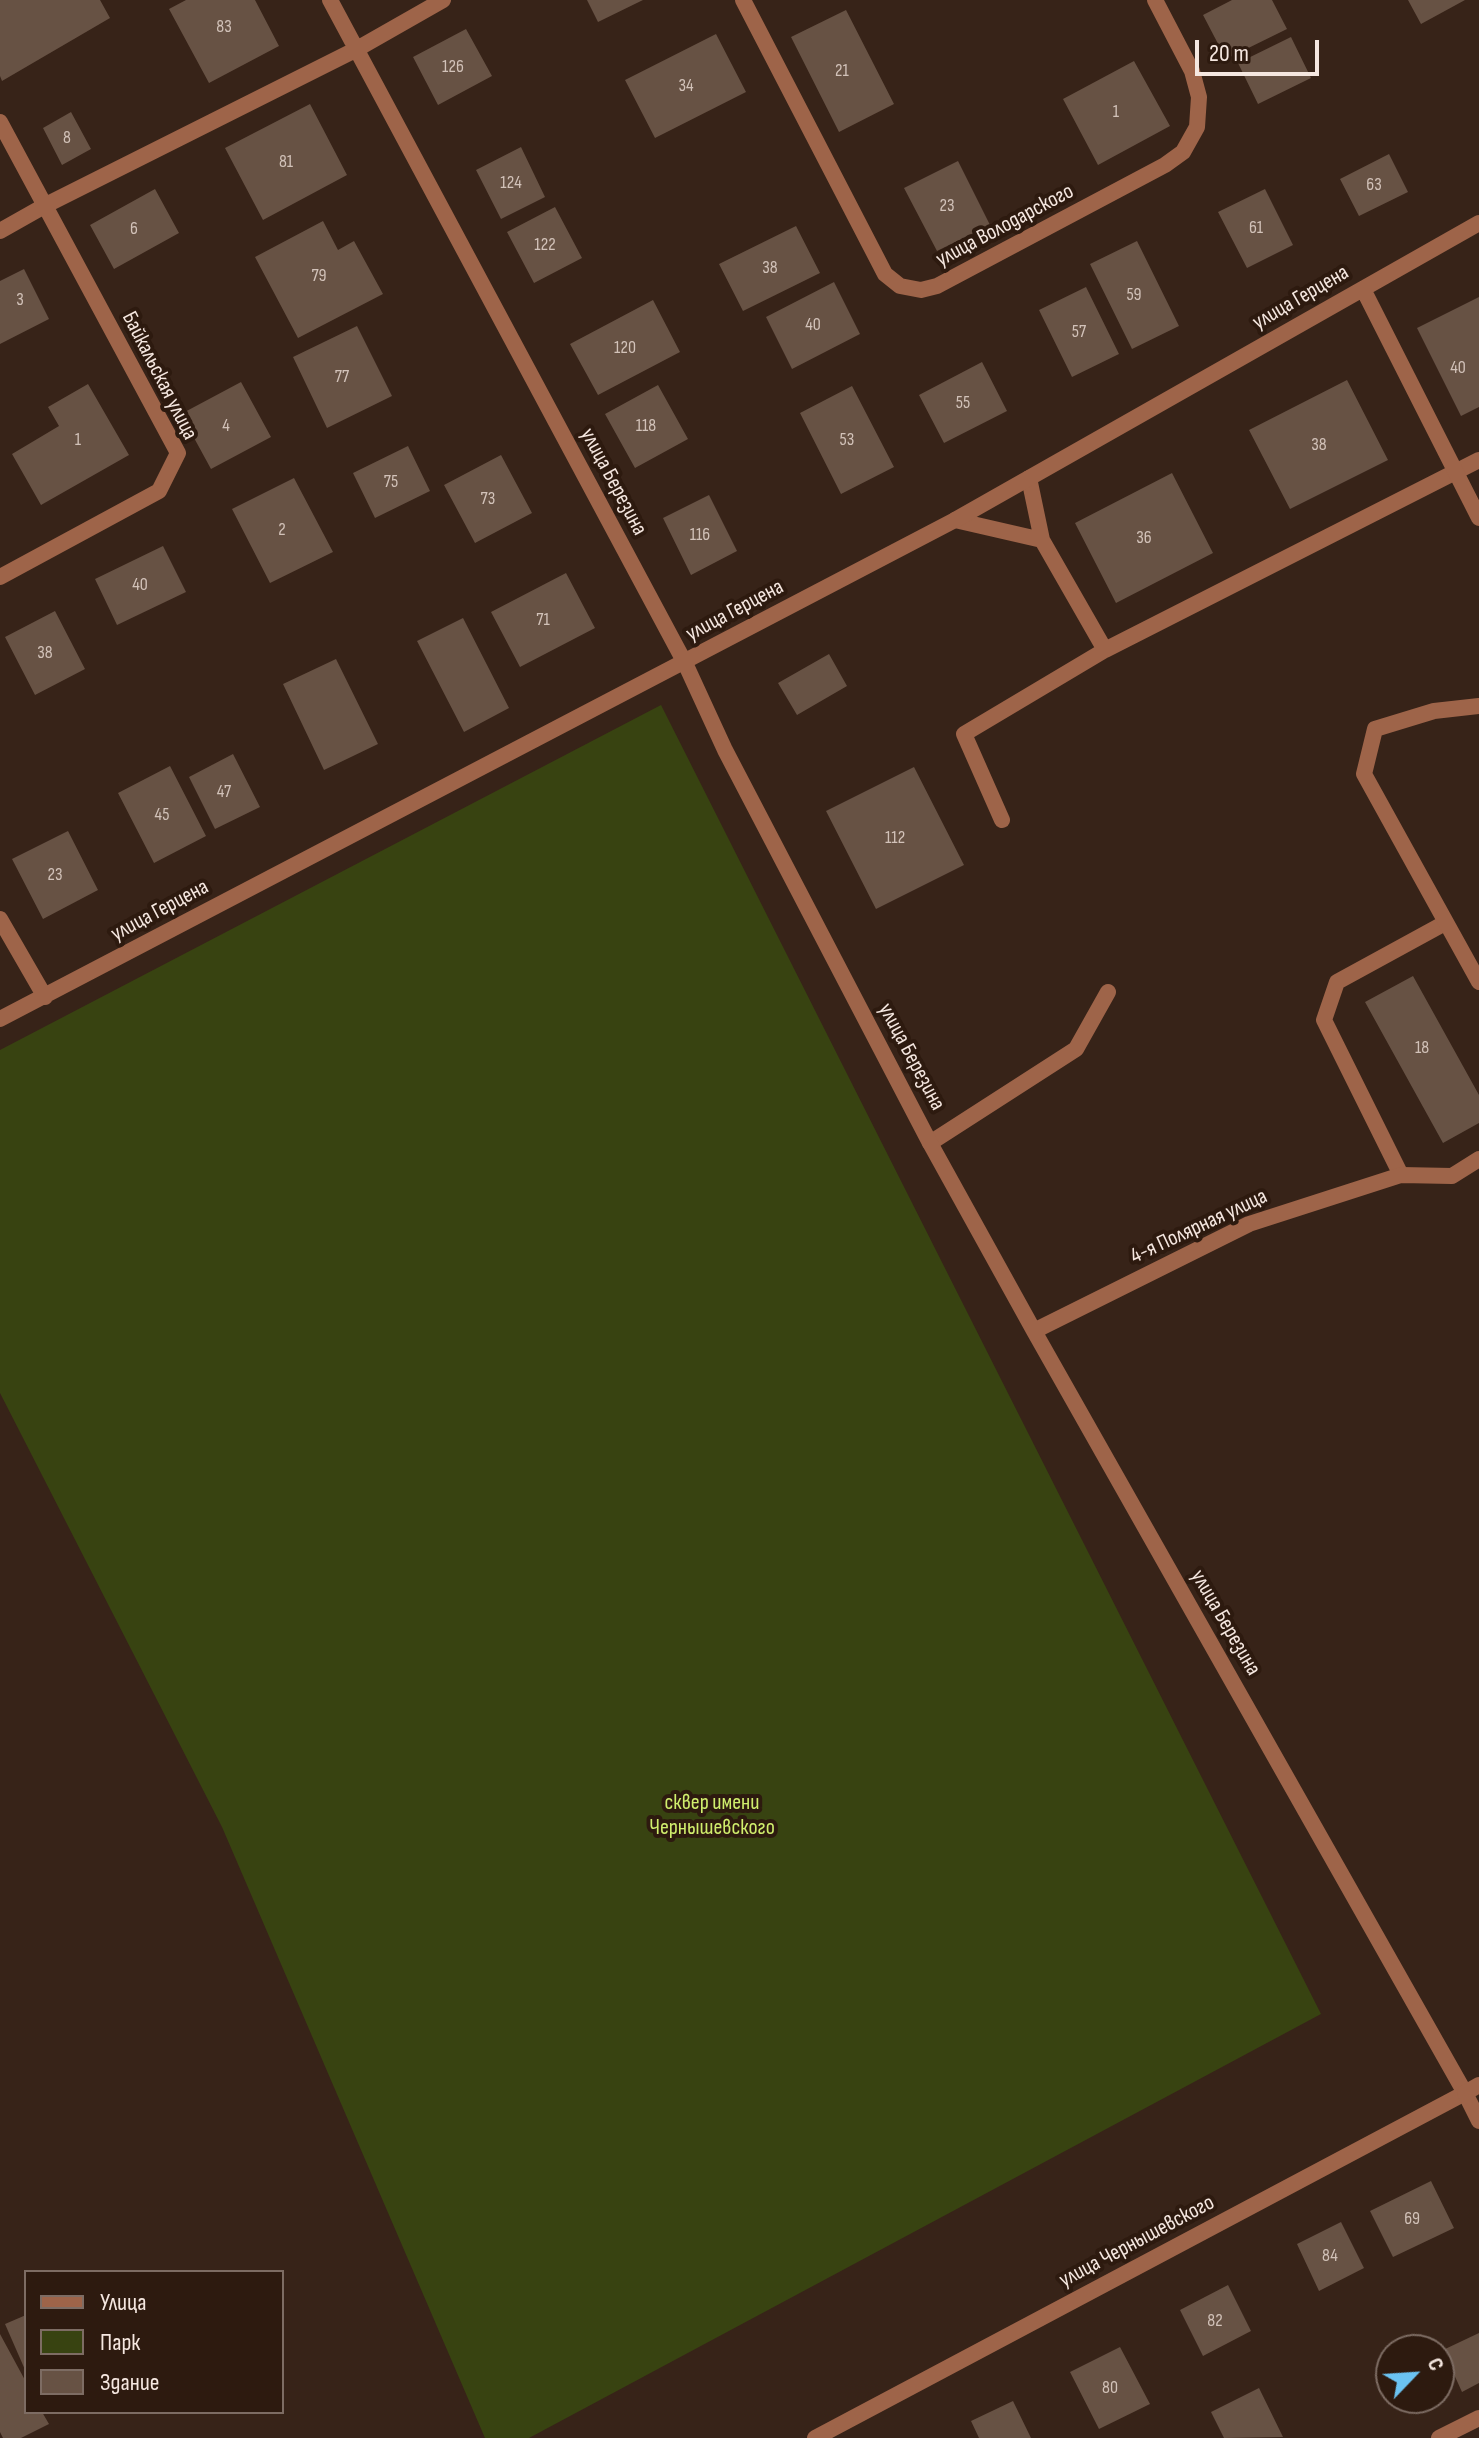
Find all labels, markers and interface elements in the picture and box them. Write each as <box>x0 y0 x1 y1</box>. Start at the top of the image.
house number: 83 <box>216 16 232 38</box>
scale bar <box>1199 24 1323 74</box>
text: 20 m <box>1209 39 1249 68</box>
house number: 126 <box>442 56 464 78</box>
house number: 21 <box>835 60 849 82</box>
house number: 34 <box>678 75 694 97</box>
house number: 1 <box>1113 101 1119 123</box>
house number: 8 <box>63 127 71 149</box>
house number: 81 <box>279 151 293 173</box>
house number: 124 <box>500 172 522 194</box>
house number: 63 <box>1366 174 1382 196</box>
street label: улица Володарского <box>932 179 1078 273</box>
house number: 23 <box>940 195 954 217</box>
house number: 61 <box>1249 217 1263 239</box>
house number: 6 <box>130 218 138 240</box>
house number: 122 <box>534 234 556 256</box>
house number: 38 <box>762 257 778 279</box>
street label: улица Герцена <box>1248 260 1354 336</box>
house number: 79 <box>311 265 327 287</box>
house number: 59 <box>1126 284 1142 306</box>
house number: 3 <box>16 289 24 311</box>
street label: Байкальская улица <box>115 307 203 445</box>
house number: 40 <box>805 314 821 336</box>
house number: 57 <box>1072 321 1086 343</box>
house number: 120 <box>614 337 636 359</box>
house number: 40 <box>1450 357 1466 379</box>
house number: 77 <box>335 366 349 388</box>
house number: 55 <box>956 392 970 414</box>
house number: 4 <box>222 415 230 437</box>
house number: 118 <box>636 415 656 437</box>
street label: улица Березина <box>574 424 652 540</box>
house number: 1 <box>75 429 81 451</box>
house number: 53 <box>840 429 854 451</box>
house number: 38 <box>1311 434 1327 456</box>
house number: 75 <box>384 471 398 493</box>
house number: 73 <box>481 488 495 510</box>
house number: 2 <box>278 519 286 541</box>
house number: 116 <box>690 524 710 546</box>
house number: 36 <box>1136 527 1152 549</box>
house number: 40 <box>132 574 148 596</box>
street label: улица Герцена <box>682 574 788 648</box>
house number: 71 <box>536 609 550 631</box>
house number: 38 <box>37 642 53 664</box>
house number: 47 <box>217 781 231 803</box>
house number: 45 <box>155 804 169 826</box>
house number: 112 <box>885 827 905 849</box>
house number: 23 <box>48 864 62 886</box>
street label: улица Герцена <box>107 874 213 948</box>
street label: улица Березина <box>872 999 950 1115</box>
house number: 18 <box>1415 1037 1429 1059</box>
street label: 4-я Полярная улица <box>1126 1184 1272 1270</box>
street label: улица Березина <box>1184 1565 1266 1681</box>
park label: сквер имени Чернышевского <box>649 1790 775 1842</box>
street label: улица Чернышевского <box>1055 2190 1219 2294</box>
house number: 69 <box>1404 2208 1420 2230</box>
house number: 84 <box>1322 2245 1338 2267</box>
legend <box>24 2270 284 2414</box>
text: Улица <box>100 2288 146 2317</box>
house number: 82 <box>1207 2310 1223 2332</box>
text: Парк <box>100 2328 140 2357</box>
north arrow <box>1375 2334 1455 2414</box>
text: С <box>1421 2354 1450 2375</box>
text: Здание <box>100 2368 159 2397</box>
house number: 80 <box>1102 2377 1118 2399</box>

